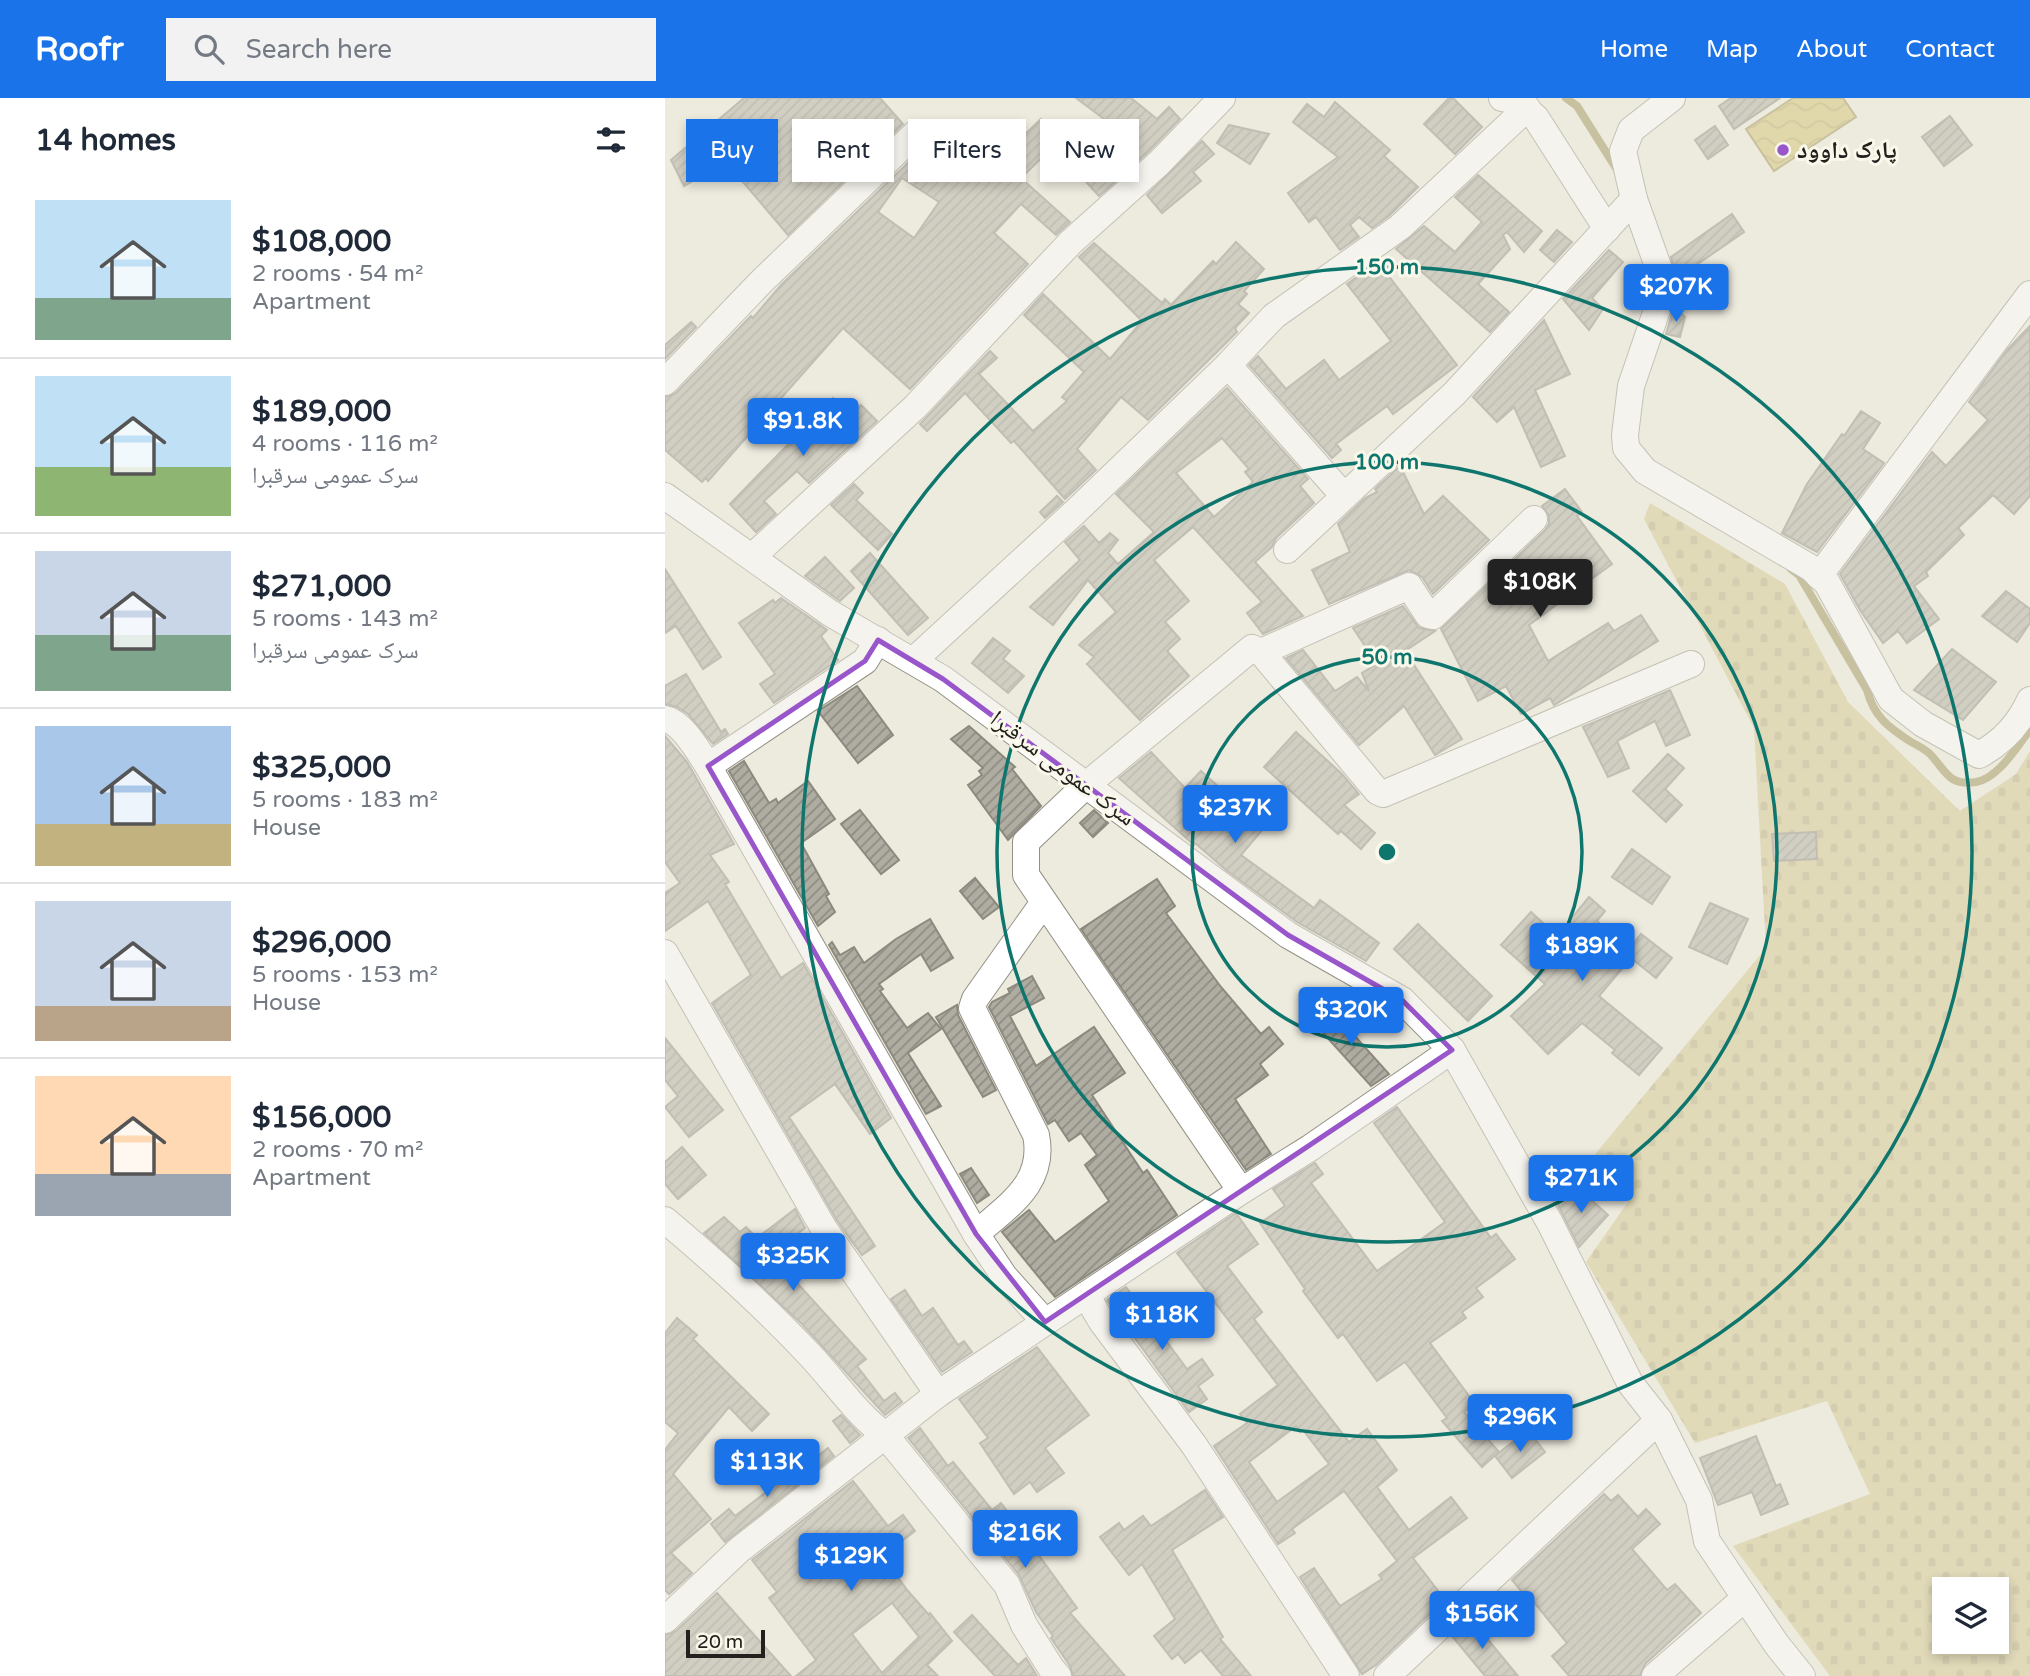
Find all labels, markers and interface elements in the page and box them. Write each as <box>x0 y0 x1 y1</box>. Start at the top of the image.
search box <box>166 18 656 81</box>
text: Roofr <box>35 30 124 69</box>
icon: search <box>190 30 228 68</box>
text: Search here <box>246 34 392 65</box>
text: Home <box>1600 35 1668 64</box>
text: Map <box>1706 35 1758 64</box>
text: About <box>1796 35 1867 64</box>
text: Contact <box>1905 35 1995 64</box>
chip: Buy <box>686 119 778 182</box>
chip: Rent <box>792 119 894 182</box>
chip: Filters <box>908 119 1026 182</box>
chip: New <box>1040 119 1139 182</box>
icon: filters <box>592 121 630 159</box>
text: 14 homes <box>35 122 176 159</box>
place label: پارک داوود <box>1797 136 1897 165</box>
marker: پارک داوود <box>1775 142 1791 158</box>
text: $108,000 <box>252 223 391 260</box>
icon: home <box>91 228 175 312</box>
text: 150 m <box>1355 255 1419 280</box>
text: 2 rooms · 54 m² <box>252 260 423 288</box>
pin: $207K <box>1627 264 1725 324</box>
text: $207K <box>1640 273 1712 301</box>
text: Apartment <box>252 288 371 316</box>
text: $189,000 <box>252 393 391 430</box>
pin: $91.8K <box>746 398 860 458</box>
icon: home <box>91 404 175 488</box>
text: $91.8K <box>764 407 842 435</box>
text: 4 rooms · 116 m² <box>252 430 438 458</box>
text: 100 m <box>1355 450 1419 475</box>
text: سرک عمومی سرقبرا <box>252 462 419 490</box>
pin: $108K <box>1491 560 1589 619</box>
text: $271,000 <box>252 568 391 605</box>
text: $108K <box>1504 568 1576 596</box>
icon: home <box>91 579 175 663</box>
text: 5 rooms · 143 m² <box>252 605 438 633</box>
text: سرک عمومی سرقبرا <box>252 637 419 665</box>
text: 50 m <box>1361 645 1413 670</box>
street label: سرک عمومی سرقبرا <box>984 704 1141 832</box>
text: $325,000 <box>252 749 391 786</box>
icon: home <box>91 754 175 838</box>
text: 5 rooms · 183 m² <box>252 786 438 814</box>
pin: $237K <box>1186 786 1284 845</box>
text: $237K <box>1199 794 1271 822</box>
text: House <box>252 814 321 842</box>
centre of rings <box>1375 840 1399 864</box>
text: $296,000 <box>252 924 391 961</box>
pin: $189K <box>1533 924 1631 983</box>
icon: home <box>91 929 175 1013</box>
text: $189K <box>1546 932 1618 960</box>
text: 5 rooms · 153 m² <box>252 961 438 989</box>
pin: $320K <box>1302 988 1400 1047</box>
text: House <box>252 989 321 1017</box>
text: $320K <box>1315 996 1387 1024</box>
text: $156,000 <box>252 1099 391 1136</box>
icon: home <box>91 1104 175 1188</box>
text: 2 rooms · 70 m² <box>252 1136 423 1164</box>
pin: $271K <box>1532 1156 1630 1215</box>
text: Apartment <box>252 1164 371 1192</box>
text: $271K <box>1545 1164 1617 1192</box>
pin: $325K <box>744 1234 842 1293</box>
text: $325K <box>757 1242 829 1270</box>
pin: $118K <box>1113 1292 1211 1352</box>
text: $118K <box>1126 1301 1198 1329</box>
pin: $296K <box>1471 1394 1569 1454</box>
text: $296K <box>1484 1403 1556 1431</box>
pin: $113K <box>718 1440 816 1499</box>
text: $113K <box>731 1448 803 1476</box>
pin: $216K <box>976 1510 1074 1570</box>
text: $216K <box>989 1519 1061 1547</box>
pin: $129K <box>802 1534 900 1593</box>
text: $129K <box>815 1542 887 1570</box>
map controls <box>1932 1577 2009 1654</box>
button: layers <box>1932 1577 2009 1654</box>
pin: $156K <box>1433 1592 1531 1651</box>
text: $156K <box>1446 1600 1518 1628</box>
scale bar <box>686 1627 765 1659</box>
text: 20 m <box>697 1631 743 1653</box>

